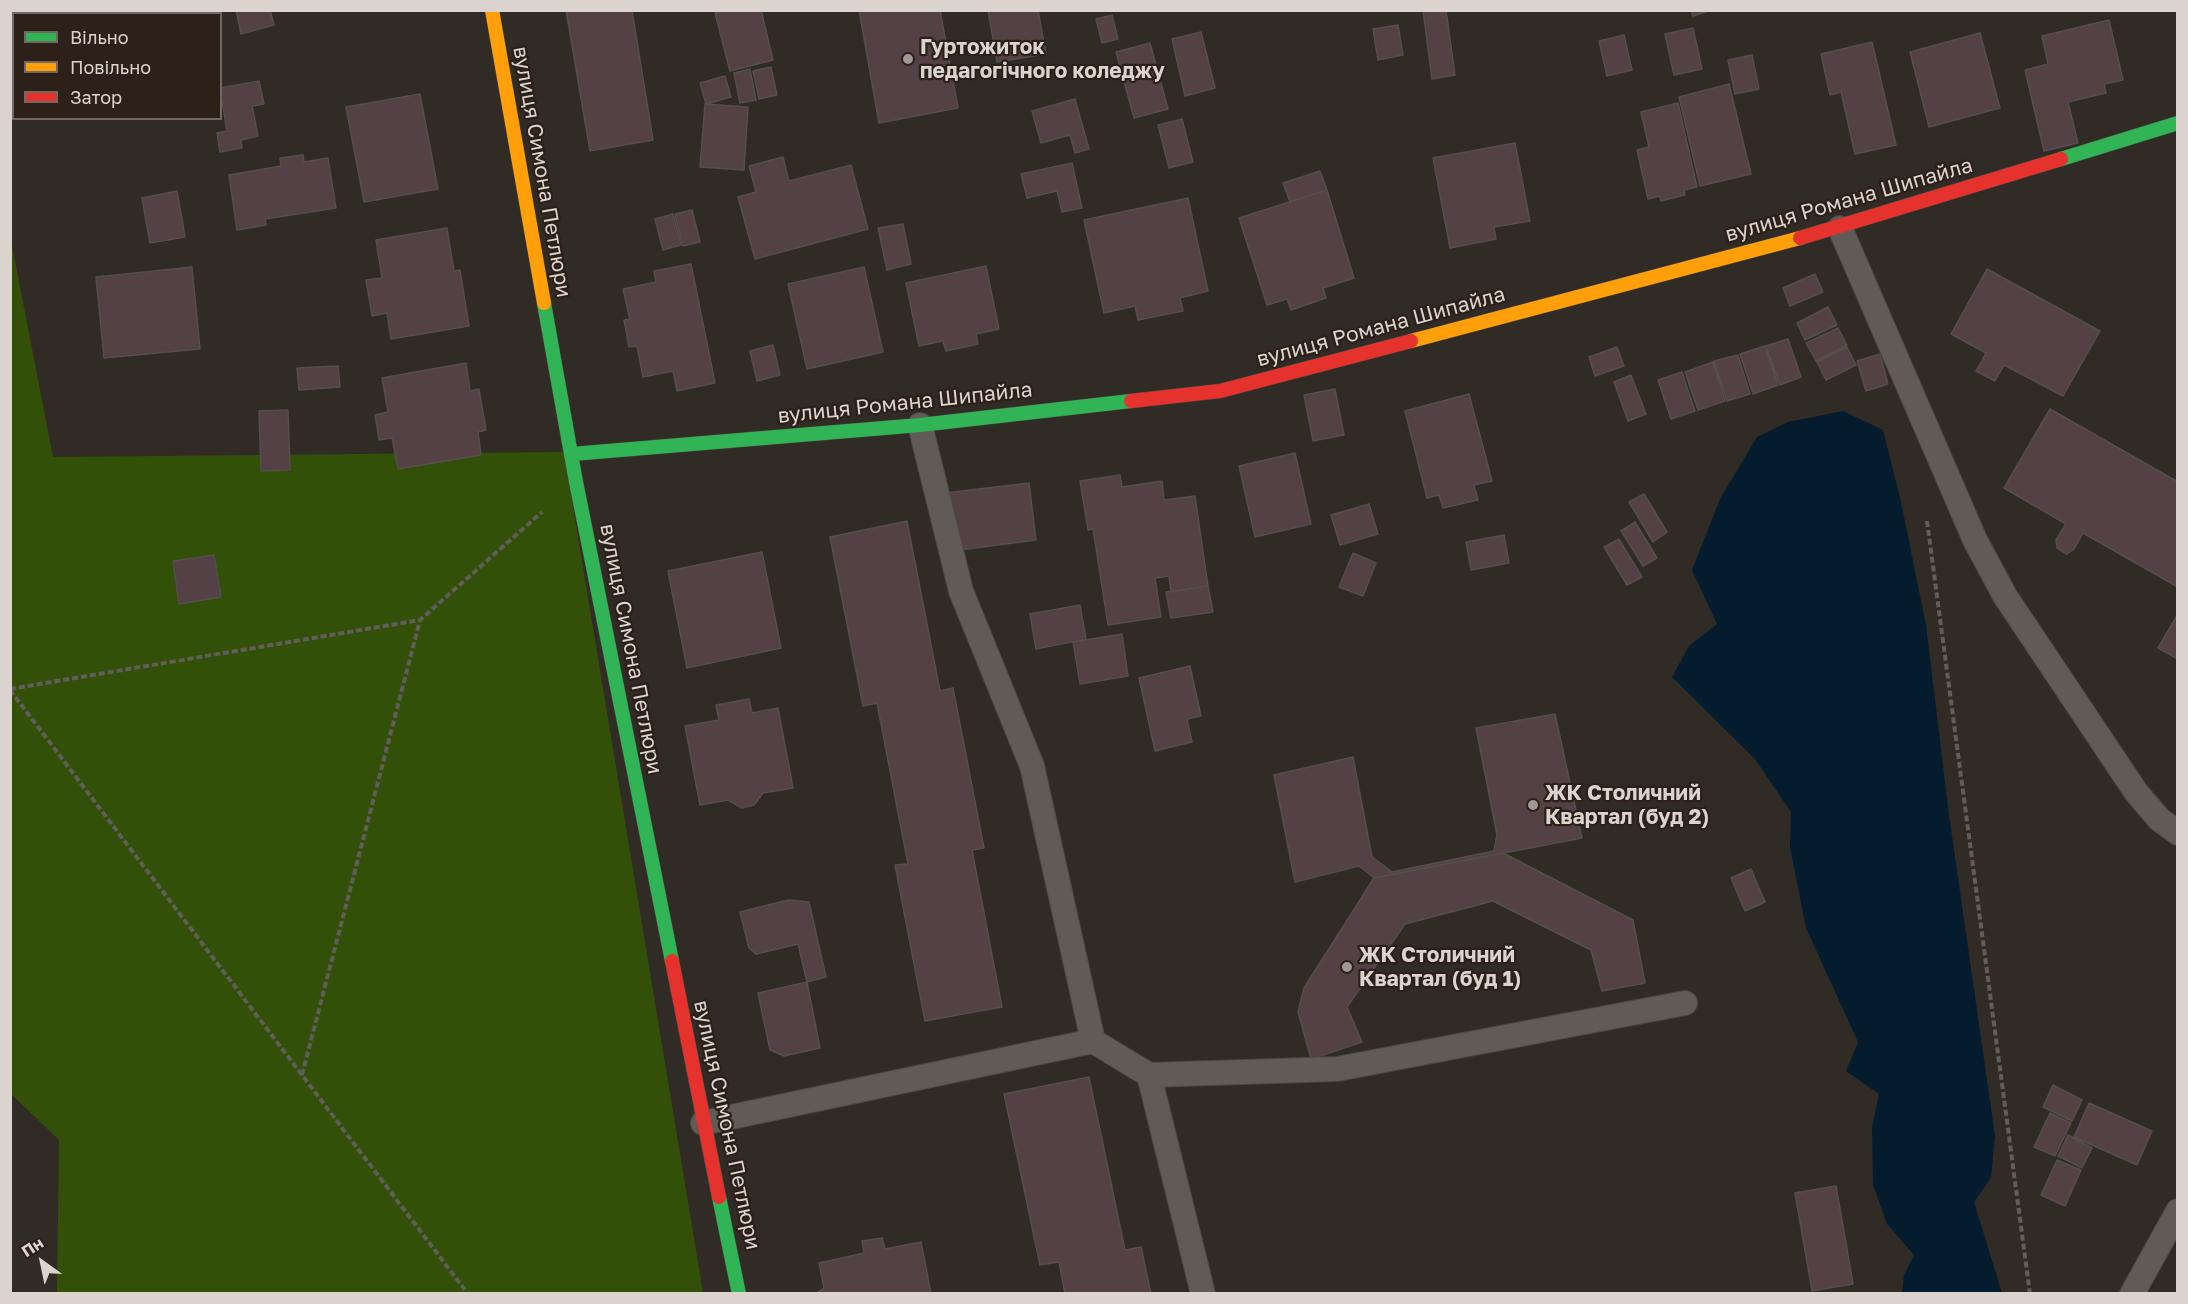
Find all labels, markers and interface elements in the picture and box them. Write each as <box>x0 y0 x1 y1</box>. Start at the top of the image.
legend <box>12 12 222 120</box>
text: Вільно <box>70 26 129 48</box>
place label: Гуртожиток педагогічного коледжу <box>920 34 1165 84</box>
street label: вулиця Симона Петлюри <box>507 44 577 300</box>
marker: Гуртожиток педагогічного коледжу <box>901 52 915 66</box>
text: Повільно <box>70 56 151 78</box>
text: Затор <box>70 86 122 108</box>
street label: вулиця Романа Шипайла <box>1722 153 1976 247</box>
street label: вулиця Романа Шипайла <box>1254 282 1508 372</box>
street label: вулиця Романа Шипайла <box>776 377 1034 429</box>
street label: вулиця Симона Петлюри <box>594 522 668 776</box>
place label: ЖК Столичний Квартал (буд 2) <box>1545 780 1709 830</box>
marker: ЖК Столичний Квартал (буд 2) <box>1526 798 1540 812</box>
place label: ЖК Столичний Квартал (буд 1) <box>1359 942 1521 992</box>
marker: ЖК Столичний Квартал (буд 1) <box>1340 960 1354 974</box>
street label: вулиця Симона Петлюри <box>688 998 766 1252</box>
north arrow <box>12 1232 72 1292</box>
text: Пн <box>18 1233 47 1261</box>

